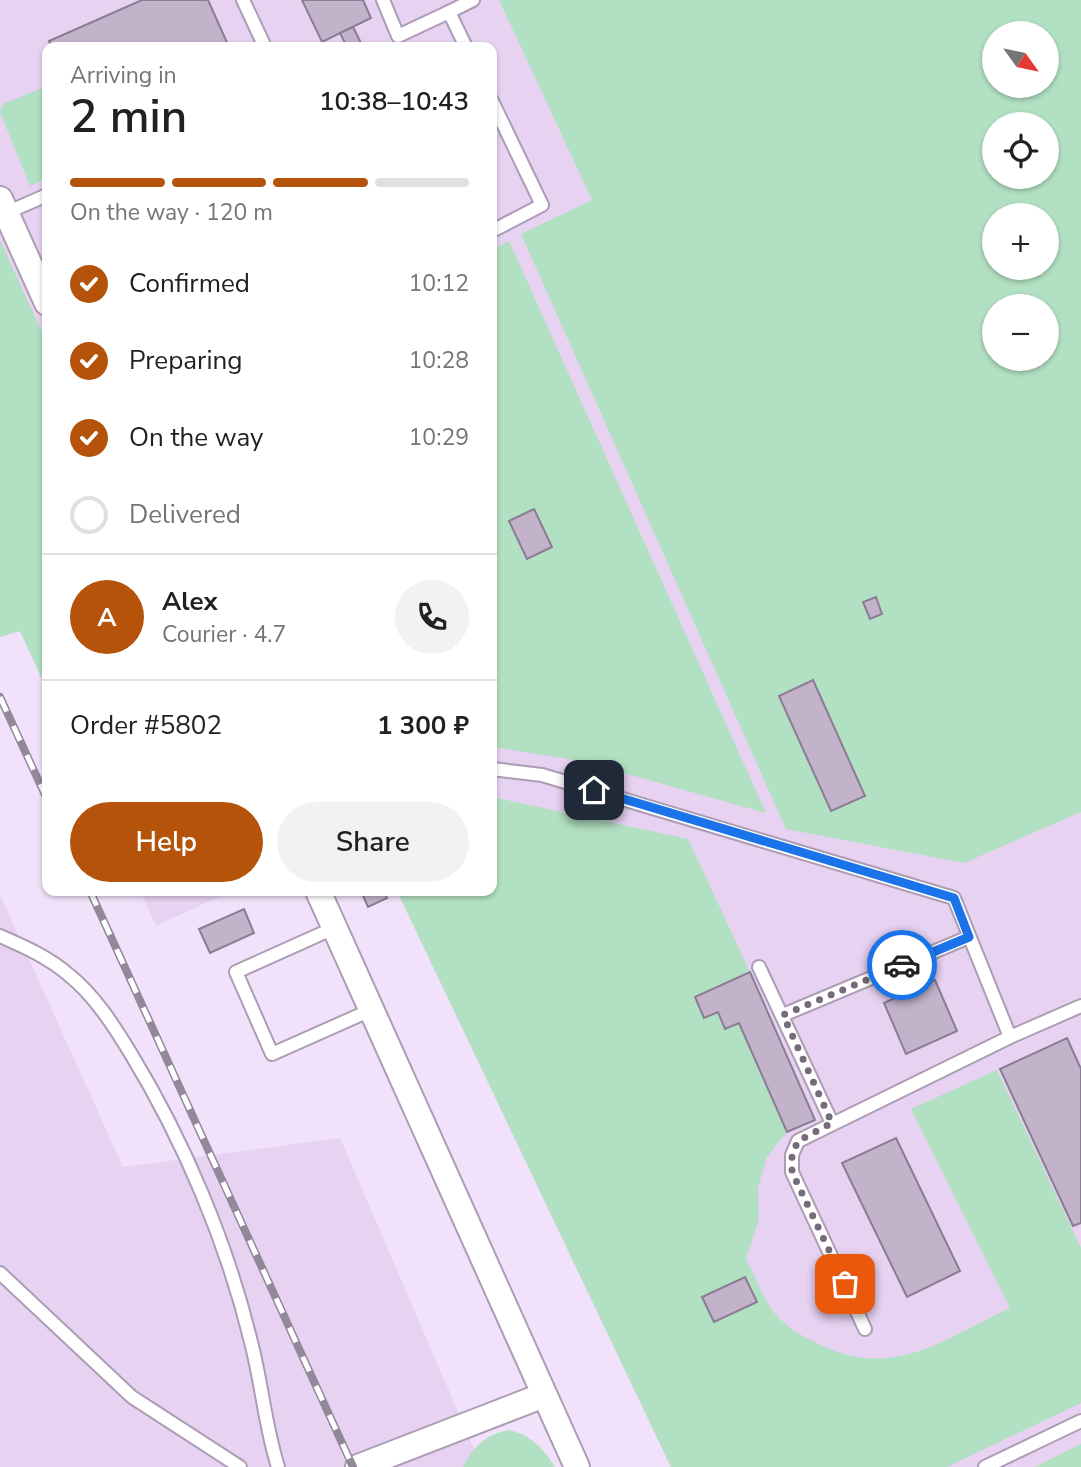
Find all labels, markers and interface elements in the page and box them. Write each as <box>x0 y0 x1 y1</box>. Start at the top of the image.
north arrow <box>982 21 1059 98</box>
map controls <box>982 21 1059 371</box>
text: Arriving in <box>70 60 177 91</box>
text: 10:38–10:43 <box>319 84 469 119</box>
text: 2 min <box>70 85 187 148</box>
button: locate <box>982 112 1059 189</box>
text: On the way · 120 m <box>70 197 273 228</box>
button: + <box>982 203 1059 280</box>
icon: check <box>70 265 108 303</box>
text: Confirmed <box>129 266 250 301</box>
text: 10:12 <box>409 268 469 299</box>
button: − <box>982 294 1059 371</box>
icon: check <box>70 342 108 380</box>
text: Preparing <box>129 343 242 378</box>
text: 10:28 <box>409 345 469 376</box>
icon: check <box>70 419 108 457</box>
text: On the way <box>129 420 263 455</box>
text: 10:29 <box>409 422 469 453</box>
text: Delivered <box>129 497 241 532</box>
button: phone <box>395 580 469 654</box>
text: Alex <box>162 584 218 619</box>
text: A <box>97 600 117 635</box>
text: Courier · 4.7 <box>162 619 286 650</box>
text: Order #5802 <box>70 708 222 743</box>
text: 1 300 ₽ <box>377 708 469 743</box>
pin <box>564 760 624 820</box>
icon: home <box>575 771 613 809</box>
button: Help <box>70 802 263 882</box>
button: Share <box>277 802 469 882</box>
courier <box>867 930 937 1000</box>
icon: car <box>883 946 921 984</box>
pin <box>815 1254 875 1314</box>
icon: bag <box>826 1265 864 1303</box>

